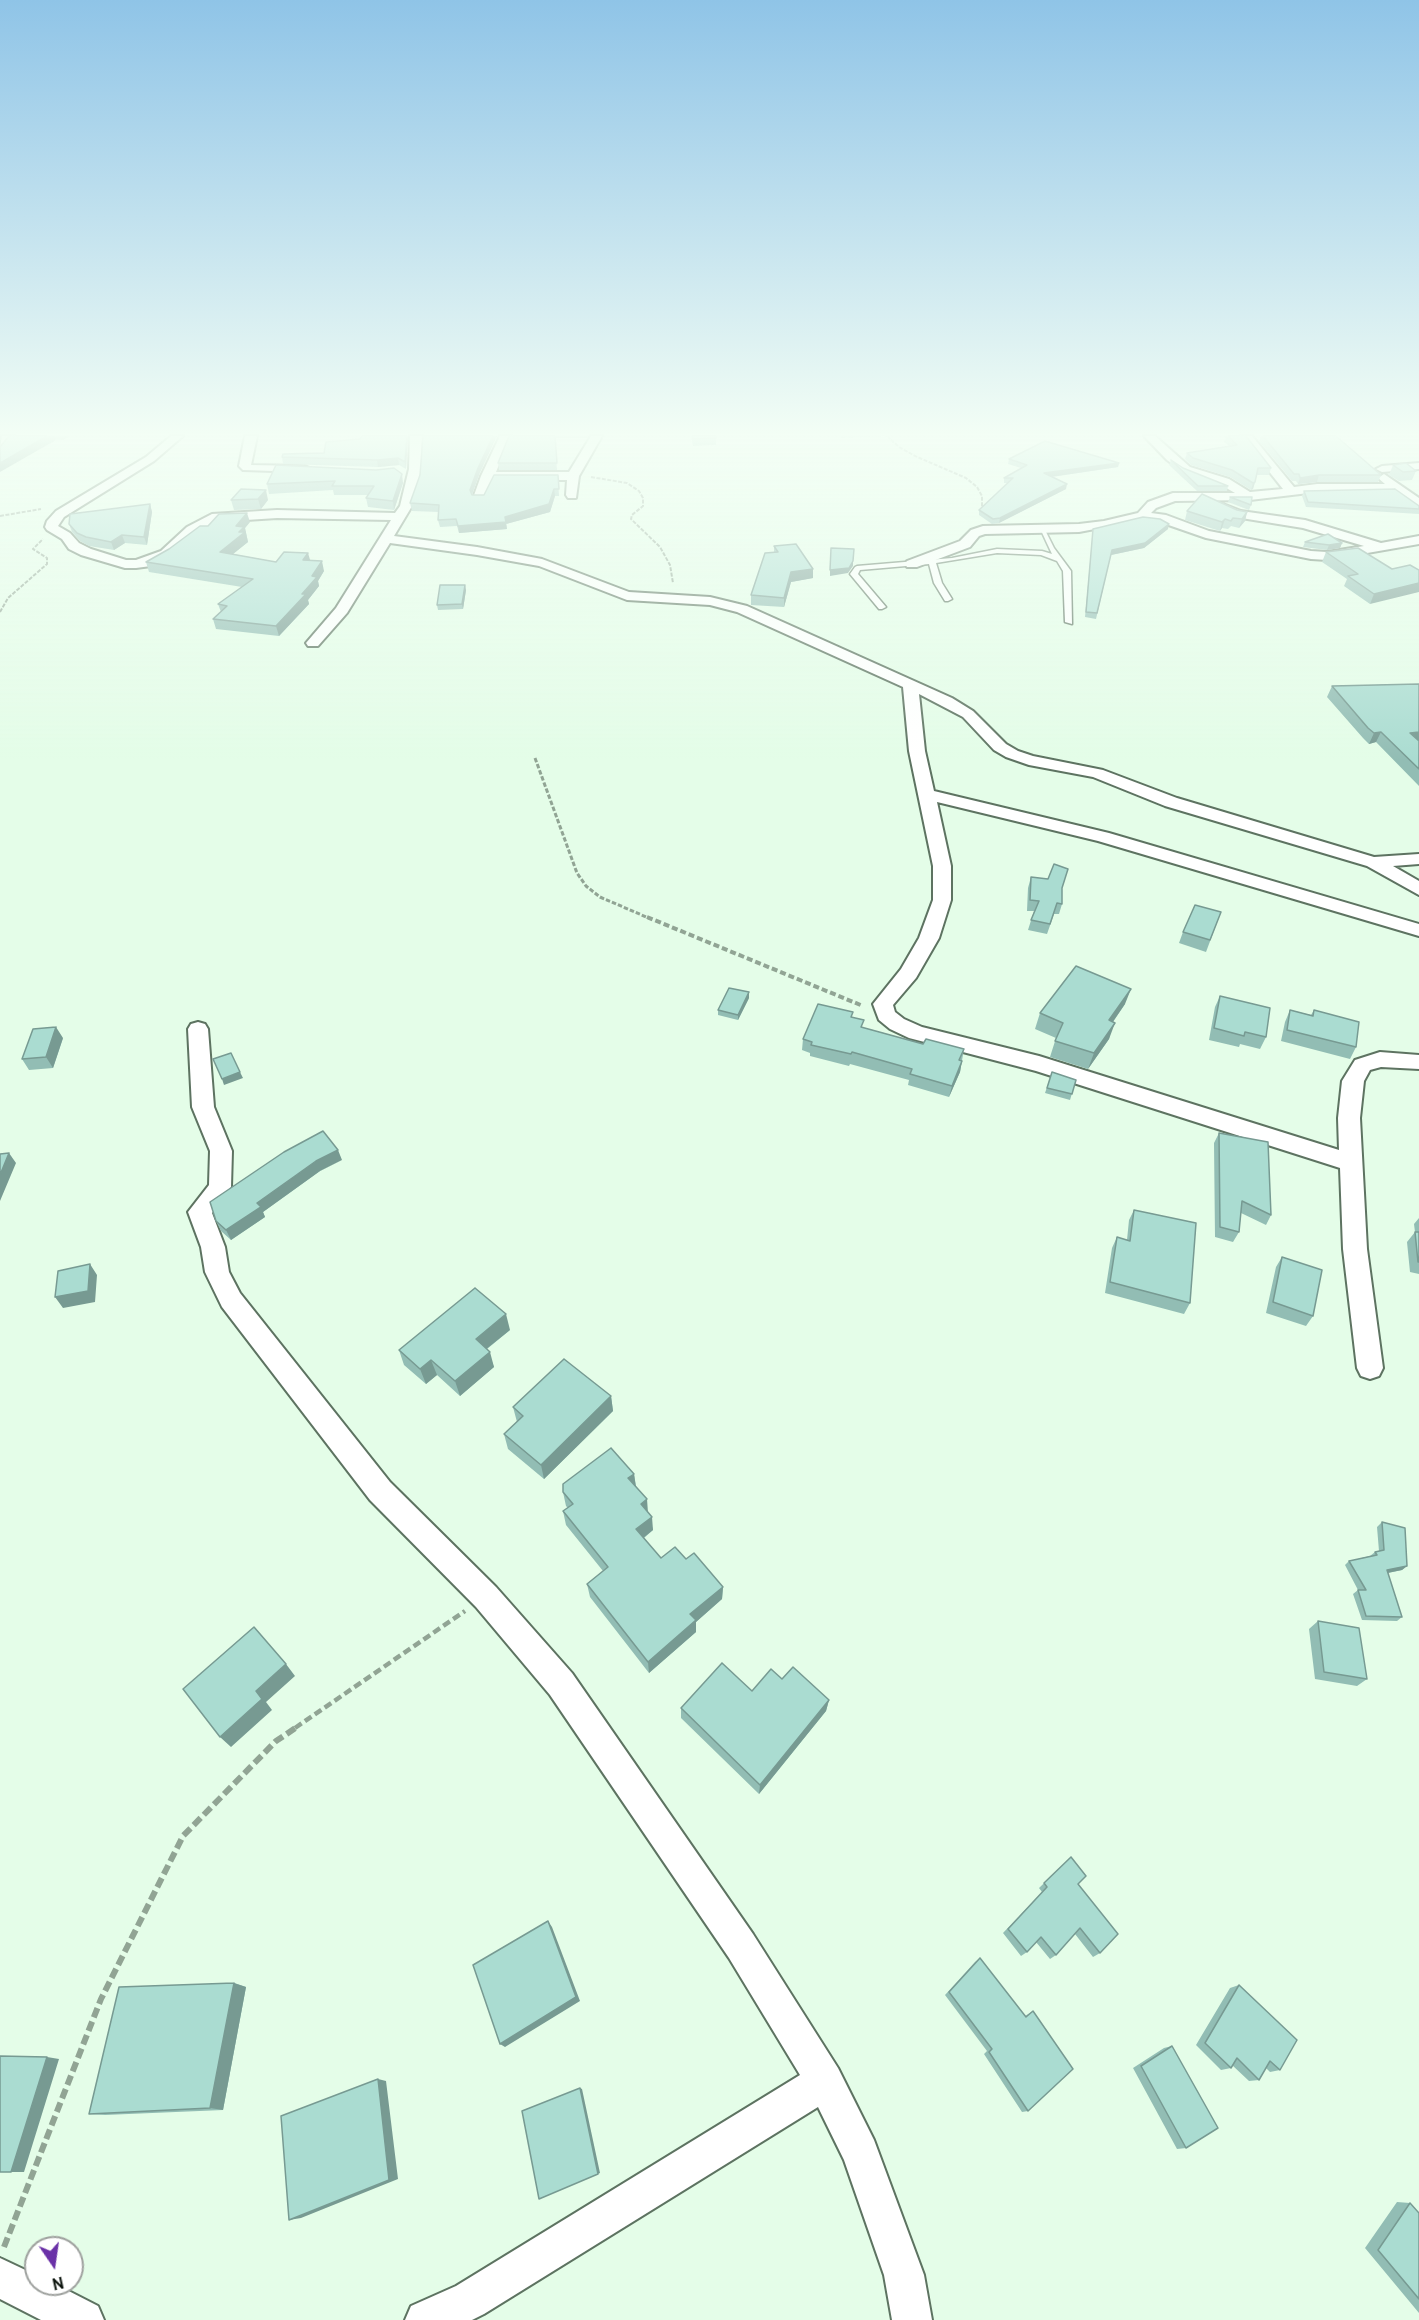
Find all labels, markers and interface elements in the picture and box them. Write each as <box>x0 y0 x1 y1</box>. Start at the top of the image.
north arrow <box>24 2236 84 2296</box>
text: N <box>50 2271 65 2293</box>

